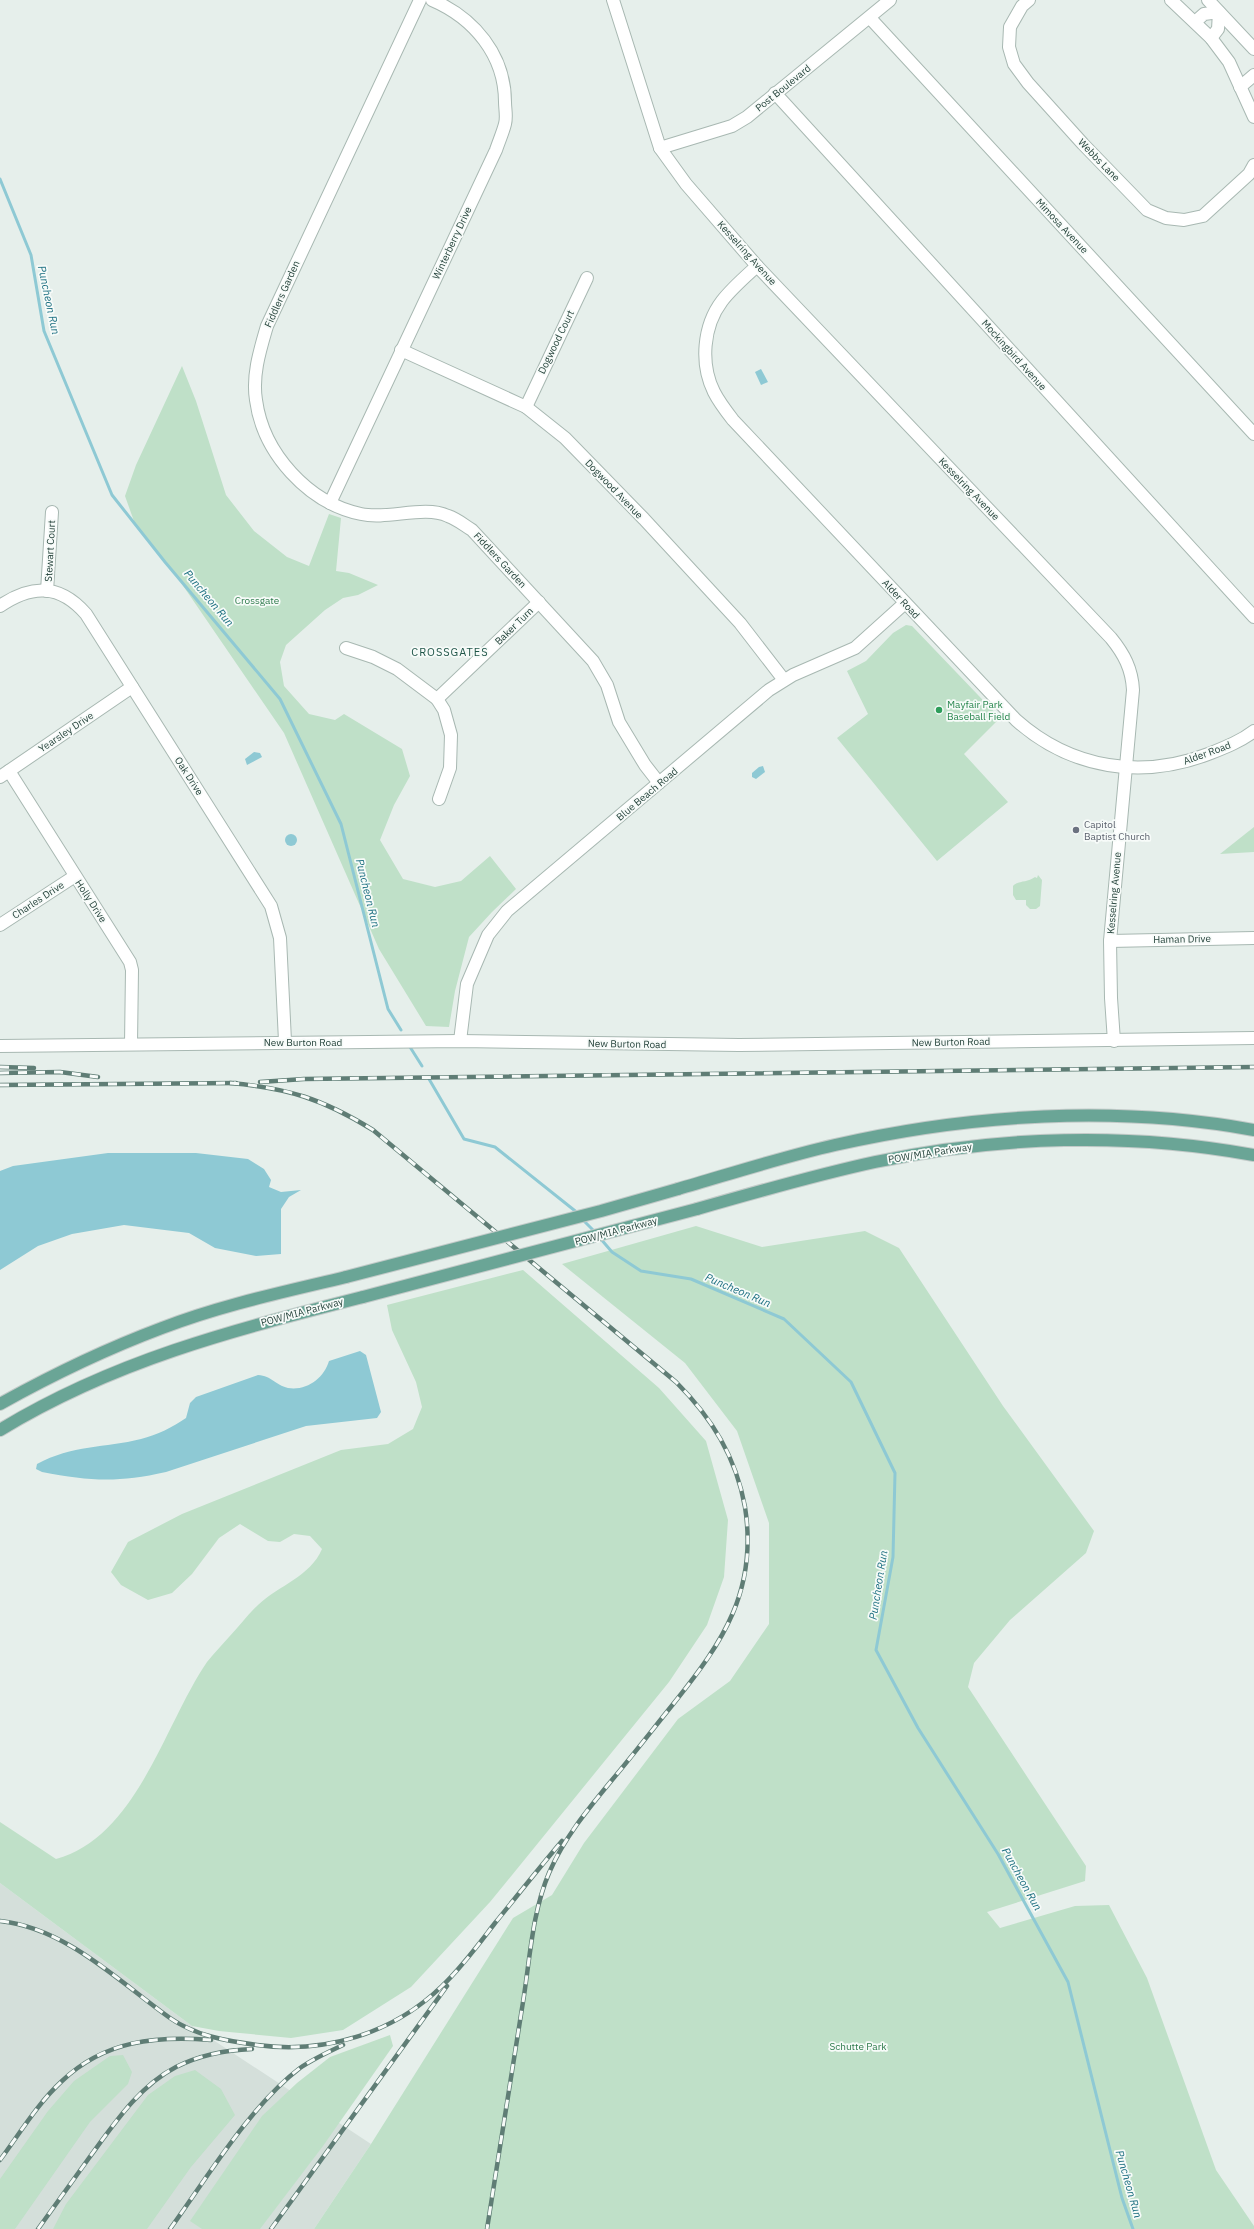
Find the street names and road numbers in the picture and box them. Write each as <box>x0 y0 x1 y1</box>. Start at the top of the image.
street label: Post Boulevard <box>753 62 813 114</box>
street label: Webbs Lane <box>1075 136 1123 185</box>
street label: Mimosa Avenue <box>1033 196 1091 257</box>
street label: Winterberry Drive <box>429 204 475 282</box>
street label: Kesselring Avenue <box>715 218 780 288</box>
street label: Fiddlers Garden <box>261 259 303 329</box>
street label: Dogwood Court <box>535 308 577 376</box>
street label: Mockingbird Avenue <box>979 317 1050 394</box>
street label: Kesselring Avenue <box>936 455 1003 523</box>
street label: Dogwood Avenue <box>582 456 646 522</box>
street label: Stewart Court <box>42 519 58 582</box>
street label: Fiddlers Garden <box>471 529 529 591</box>
street label: Alder Road <box>879 576 923 622</box>
street label: Baker Turn <box>492 604 536 648</box>
street label: Yearsley Drive <box>36 709 96 755</box>
street label: Alder Road <box>1182 738 1232 768</box>
street label: Oak Drive <box>172 754 207 798</box>
street label: Blue Beach Road <box>614 765 680 823</box>
street label: Kesselring Avenue <box>1104 851 1124 935</box>
street label: Holly Drive <box>72 877 110 925</box>
street label: Charles Drive <box>9 878 67 922</box>
street label: Haman Drive <box>1153 932 1211 946</box>
street label: New Burton Road <box>912 1035 990 1049</box>
street label: New Burton Road <box>264 1036 342 1049</box>
street label: New Burton Road <box>588 1037 666 1051</box>
street label: POW/MIA Parkway <box>887 1140 973 1166</box>
street label: POW/MIA Parkway <box>573 1214 659 1248</box>
street label: POW/MIA Parkway <box>259 1295 345 1329</box>

